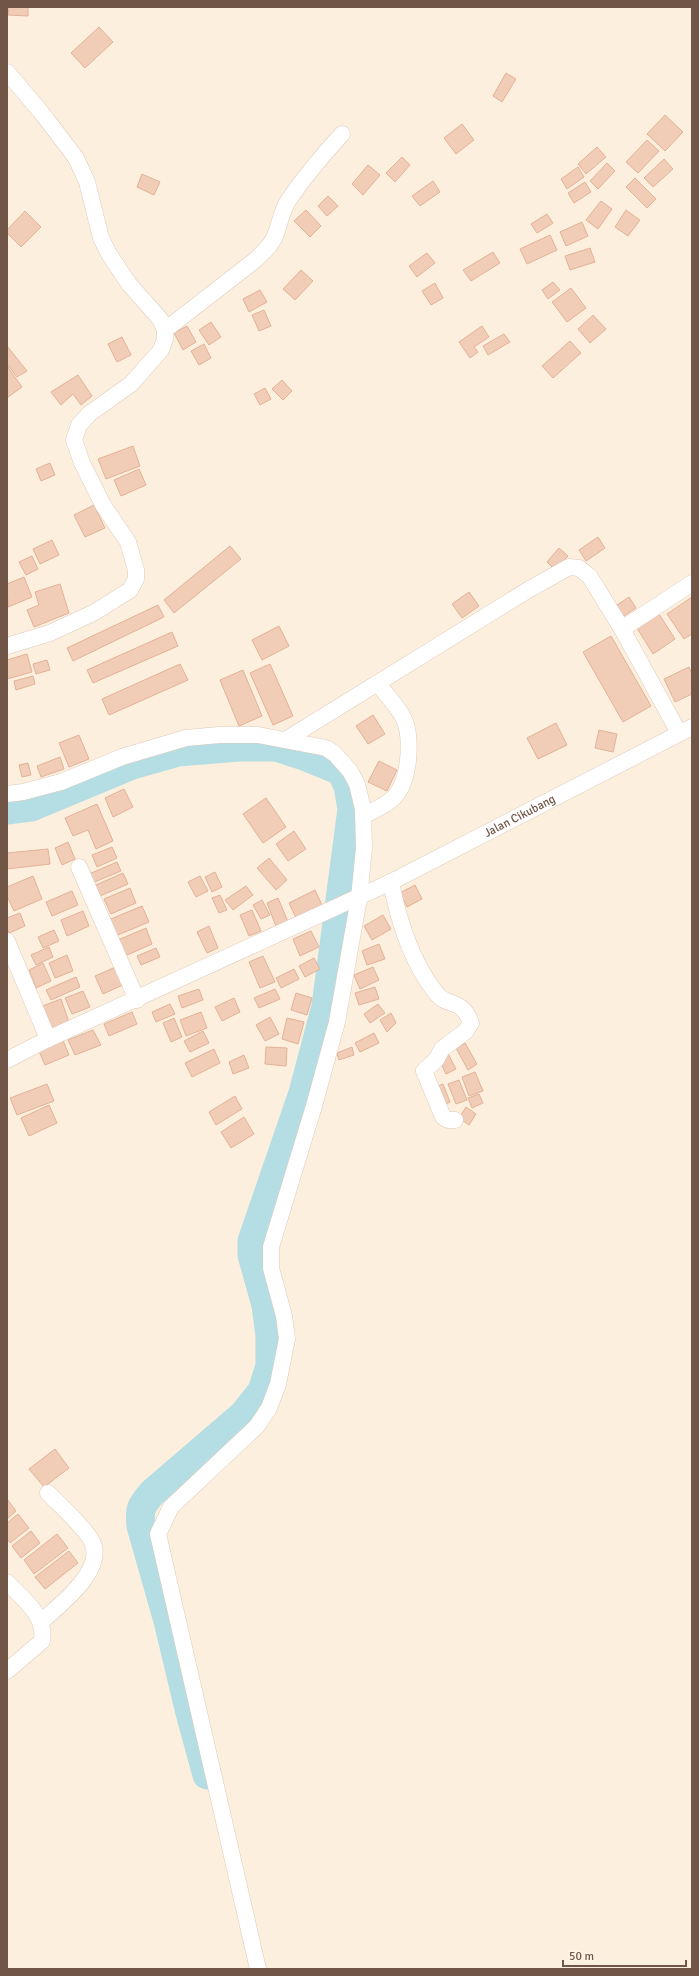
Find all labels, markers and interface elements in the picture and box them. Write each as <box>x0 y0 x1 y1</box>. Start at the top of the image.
street label: Jalan Cikubang <box>482 792 558 841</box>
scale bar <box>563 1942 686 1968</box>
text: 50 m <box>569 1949 594 1964</box>

